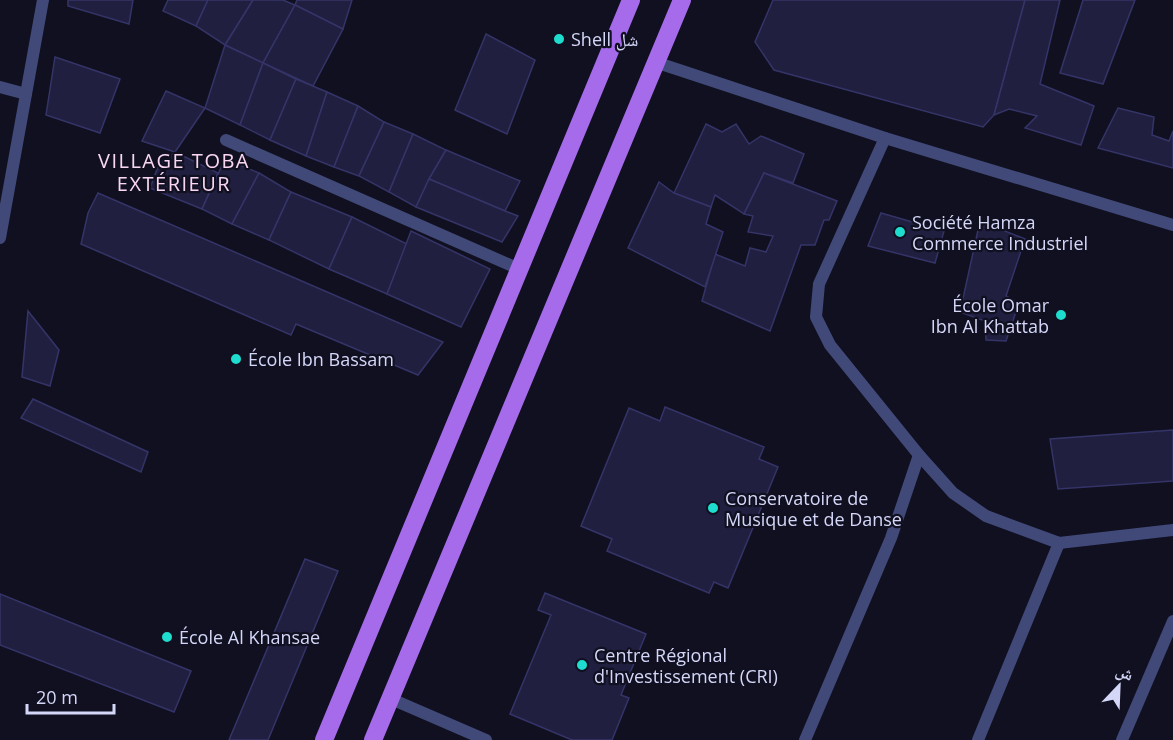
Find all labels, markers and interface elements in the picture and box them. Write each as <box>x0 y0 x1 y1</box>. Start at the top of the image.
place label: Shell شل <box>571 27 638 51</box>
marker: Shell شل <box>552 32 566 46</box>
district label: VILLAGE TOBA EXTÉRIEUR <box>98 147 250 197</box>
place label: Société Hamza Commerce Industriel <box>912 210 1088 255</box>
marker: Société Hamza Commerce Industriel <box>893 225 907 239</box>
place label: École Omar Ibn Al Khattab <box>931 293 1050 338</box>
marker: École Omar Ibn Al Khattab <box>1054 308 1068 322</box>
place label: École Ibn Bassam <box>248 347 394 371</box>
marker: École Ibn Bassam <box>229 352 243 366</box>
place label: Conservatoire de Musique et de Danse <box>725 486 902 531</box>
marker: Conservatoire de Musique et de Danse <box>706 501 720 515</box>
place label: École Al Khansae <box>179 625 320 649</box>
marker: École Al Khansae <box>160 630 174 644</box>
place label: Centre Régional d'Investissement (CRI) <box>594 643 778 688</box>
north arrow <box>1089 656 1149 716</box>
marker: Centre Régional d'Investissement (CRI) <box>575 658 589 672</box>
text: ش <box>1113 659 1137 686</box>
scale bar <box>27 677 114 715</box>
text: 20 m <box>36 685 78 709</box>

